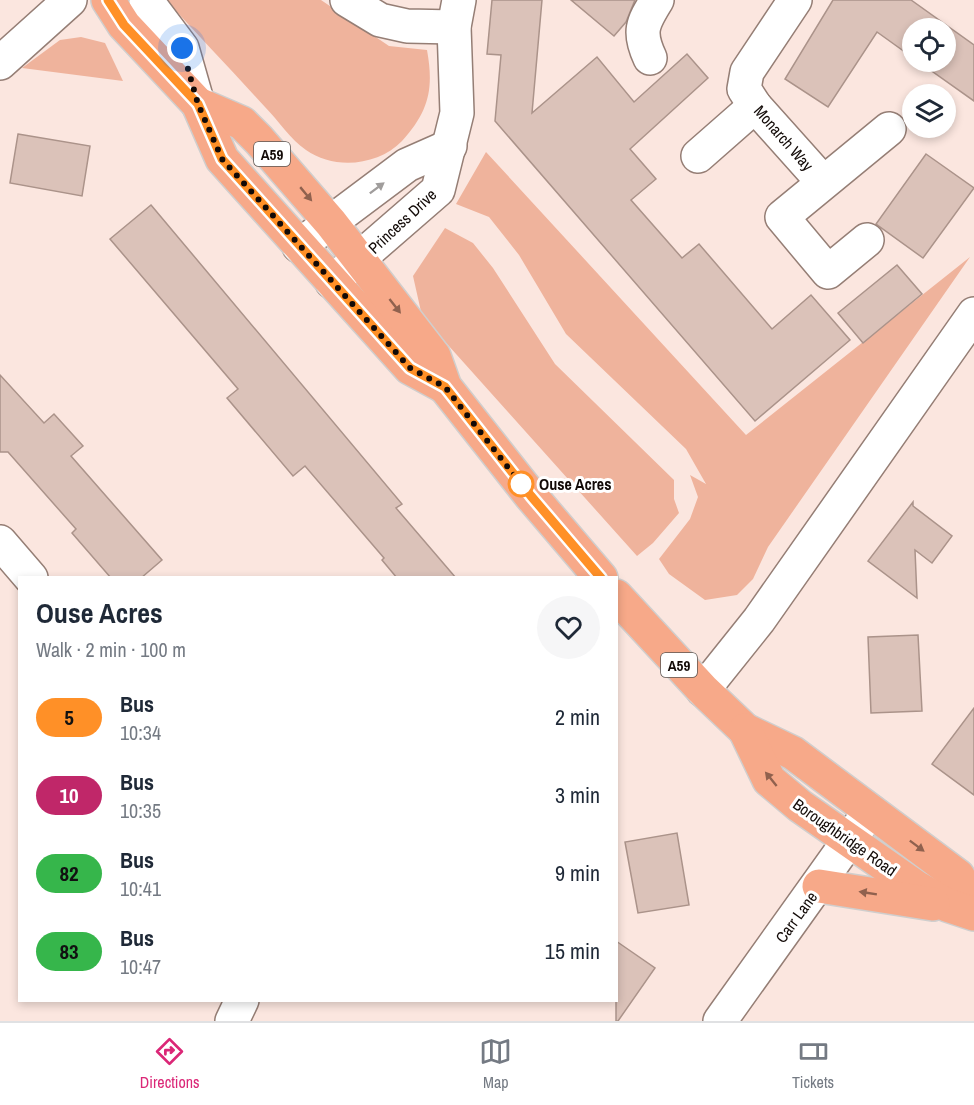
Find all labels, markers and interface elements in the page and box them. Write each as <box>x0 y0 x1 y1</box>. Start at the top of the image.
map controls <box>902 18 956 138</box>
button: locate <box>902 18 956 72</box>
your location <box>167 33 197 63</box>
button: layers <box>902 84 956 138</box>
street label: Monarch Way <box>749 100 819 176</box>
road number: A59 <box>254 142 290 166</box>
one-way arrow <box>369 182 385 194</box>
street label: Princess Drive <box>363 184 441 258</box>
one-way arrow <box>299 186 312 201</box>
one-way arrow <box>389 299 401 314</box>
marker: Ouse Acres <box>508 471 534 497</box>
place label: Ouse Acres <box>539 473 611 495</box>
text: Ouse Acres <box>36 594 163 632</box>
button: heart <box>537 596 600 659</box>
text: Walk · 2 min · 100 m <box>36 636 186 663</box>
road number: A59 <box>661 653 697 677</box>
text: Bus <box>120 689 154 719</box>
text: 2 min <box>555 702 600 732</box>
text: 5 <box>64 703 74 732</box>
text: 10:34 <box>120 719 161 746</box>
text: Bus <box>120 767 154 797</box>
one-way arrow <box>765 771 777 787</box>
text: 3 min <box>555 780 600 810</box>
text: 10 <box>59 781 79 810</box>
street label: Boroughbridge Road <box>789 793 901 881</box>
text: 10:35 <box>120 797 161 824</box>
one-way arrow <box>909 840 924 852</box>
text: Bus <box>120 845 154 875</box>
text: 9 min <box>555 858 600 888</box>
text: 82 <box>59 859 79 888</box>
text: 10:41 <box>120 875 161 902</box>
street label: Carr Lane <box>770 887 822 947</box>
one-way arrow <box>859 888 878 897</box>
text: Bus <box>120 923 154 953</box>
text: 15 min <box>545 936 600 966</box>
text: 83 <box>59 937 79 966</box>
text: 10:47 <box>120 953 161 980</box>
tab: Directions <box>140 1035 200 1093</box>
tab: Map <box>479 1035 512 1093</box>
tab: Tickets <box>792 1035 834 1093</box>

